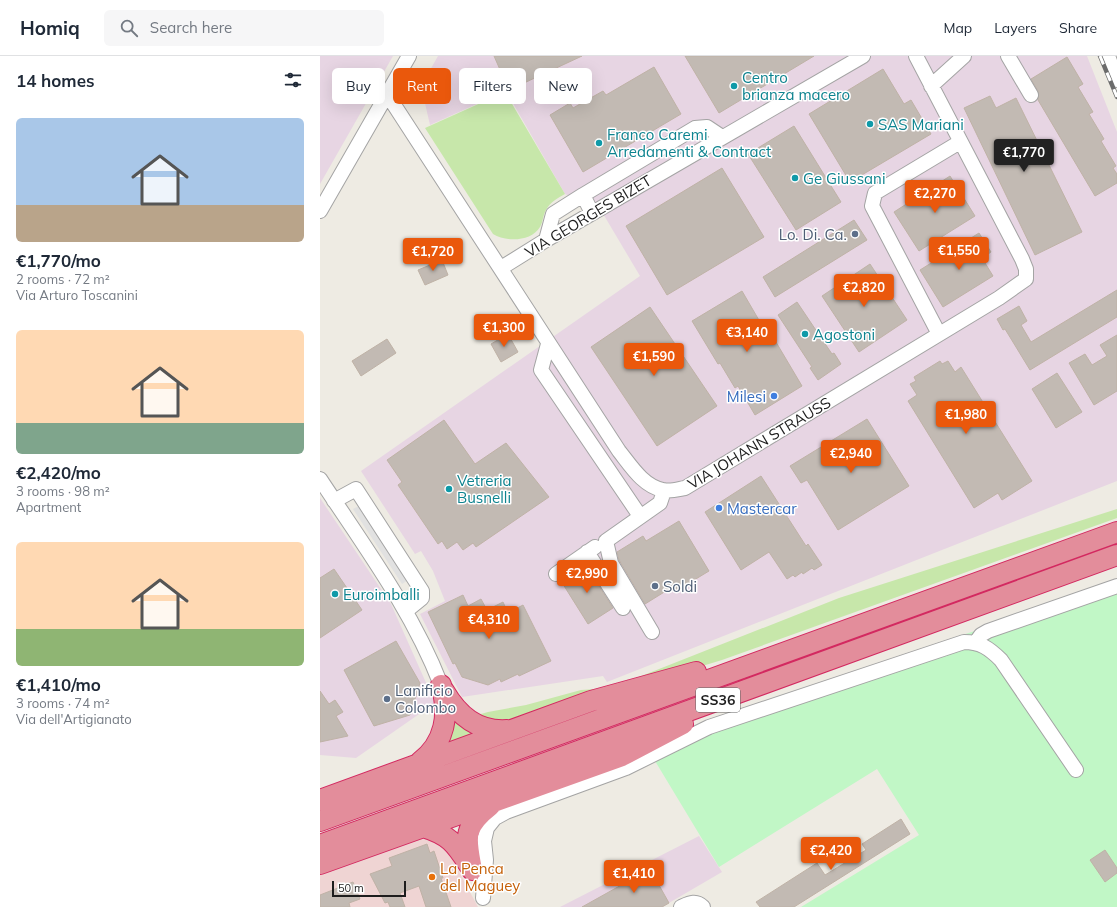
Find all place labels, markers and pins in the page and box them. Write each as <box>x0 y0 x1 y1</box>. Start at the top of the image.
place label: Centro brianza macero <box>742 68 850 104</box>
marker: Centro brianza macero <box>729 81 739 91</box>
place label: SAS Mariani <box>878 115 964 134</box>
marker: SAS Mariani <box>865 119 875 129</box>
place label: Franco Caremi Arredamenti & Contract <box>607 125 771 161</box>
marker: Franco Caremi Arredamenti & Contract <box>594 138 604 148</box>
pin: €1,770 <box>991 139 1057 173</box>
place label: Ge Giussani <box>803 169 885 188</box>
marker: Ge Giussani <box>790 173 800 183</box>
pin: €2,270 <box>902 180 968 214</box>
place label: Lo. Di. Ca. <box>779 225 847 244</box>
marker: Lo. Di. Ca. <box>850 229 860 239</box>
pin: €1,550 <box>926 237 992 271</box>
pin: €1,720 <box>400 238 466 272</box>
pin: €2,820 <box>831 274 897 308</box>
pin: €1,300 <box>471 314 537 348</box>
pin: €3,140 <box>714 319 780 353</box>
place label: Agostoni <box>813 325 875 344</box>
marker: Agostoni <box>800 329 810 339</box>
pin: €1,590 <box>621 343 687 377</box>
place label: Milesi <box>727 387 766 406</box>
marker: Milesi <box>769 391 779 401</box>
pin: €1,980 <box>933 401 999 435</box>
pin: €2,940 <box>818 440 884 474</box>
place label: Vetreria Busnelli <box>457 471 512 507</box>
marker: Vetreria Busnelli <box>444 484 454 494</box>
place label: Mastercar <box>727 499 797 518</box>
marker: Mastercar <box>714 503 724 513</box>
pin: €2,990 <box>554 560 620 594</box>
place label: Soldi <box>663 577 697 596</box>
marker: Soldi <box>650 581 660 591</box>
place label: Euroimballi <box>343 585 420 604</box>
marker: Euroimballi <box>330 589 340 599</box>
pin: €4,310 <box>456 606 522 640</box>
place label: Lanificio Colombo <box>395 681 456 717</box>
marker: Lanificio Colombo <box>382 694 392 704</box>
pin: €2,420 <box>798 837 864 871</box>
place label: La Penca del Maguey <box>440 859 520 895</box>
pin: €1,410 <box>601 860 667 894</box>
marker: La Penca del Maguey <box>427 872 437 882</box>

